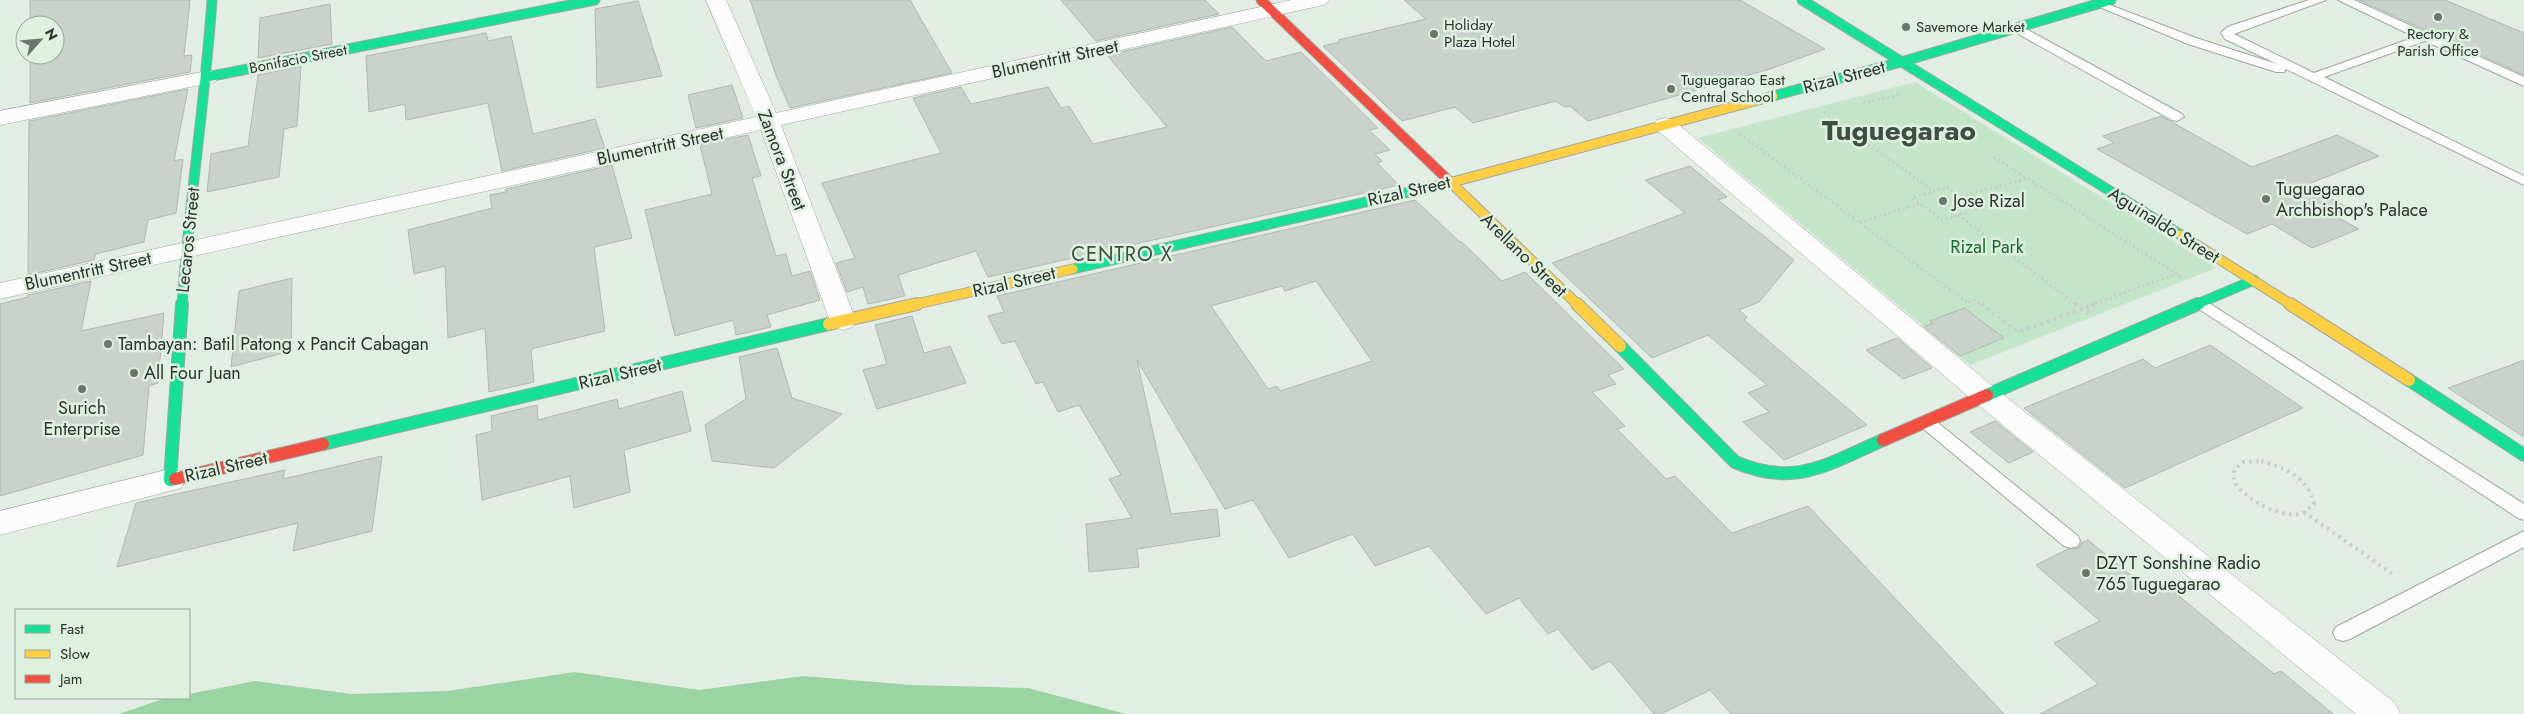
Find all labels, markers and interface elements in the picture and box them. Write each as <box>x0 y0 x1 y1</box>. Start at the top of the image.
marker: Rectory & Parish Office <box>2432 11 2444 23</box>
place label: Holiday Plaza Hotel <box>1444 14 1515 53</box>
north arrow <box>15 15 65 65</box>
place label: Savemore Market <box>1916 16 2025 38</box>
marker: Savemore Market <box>1900 21 1912 33</box>
place label: Rectory & Parish Office <box>2397 23 2479 62</box>
text: N <box>40 25 63 44</box>
marker: Holiday Plaza Hotel <box>1428 28 1440 40</box>
street label: Blumentritt Street <box>989 33 1121 85</box>
street label: Bonifacio Street <box>247 39 349 79</box>
street label: Rizal Street <box>1800 53 1889 100</box>
place label: Tuguegarao East Central School <box>1681 69 1785 108</box>
marker: Tuguegarao East Central School <box>1665 83 1677 95</box>
street label: Zamora Street <box>751 106 813 215</box>
district label: Tuguegarao <box>1822 110 1976 151</box>
street label: Blumentritt Street <box>594 120 726 172</box>
street label: Rizal Street <box>1365 169 1454 213</box>
place label: Tuguegarao Archbishop's Palace <box>2276 176 2428 223</box>
street label: Aguinaldo Street <box>2103 180 2225 270</box>
street label: Lecaros Street <box>170 185 207 294</box>
place label: Jose Rizal <box>1951 188 2025 214</box>
marker: Tuguegarao Archbishop's Palace <box>2260 193 2272 205</box>
marker: Jose Rizal <box>1937 195 1949 207</box>
street label: Arellano Street <box>1475 207 1574 304</box>
park label: Rizal Park <box>1950 234 2024 260</box>
district label: CENTRO X <box>1071 240 1173 269</box>
street label: Blumentritt Street <box>22 245 154 297</box>
street label: Rizal Street <box>970 260 1059 304</box>
place label: Tambayan: Batil Patong x Pancit Cabagan <box>118 331 429 357</box>
marker: Tambayan: Batil Patong x Pancit Cabagan <box>102 338 114 350</box>
street label: Rizal Street <box>576 352 665 396</box>
place label: All Four Juan <box>144 360 241 386</box>
marker: All Four Juan <box>128 367 140 379</box>
marker: Surich Enterprise <box>76 383 88 395</box>
place label: Surich Enterprise <box>44 395 120 442</box>
street label: Rizal Street <box>182 445 271 489</box>
place label: DZYT Sonshine Radio 765 Tuguegarao <box>2096 550 2261 597</box>
marker: DZYT Sonshine Radio 765 Tuguegarao <box>2080 567 2092 579</box>
legend <box>15 609 190 699</box>
text: Fast <box>60 618 84 640</box>
text: Slow <box>60 643 91 665</box>
text: Jam <box>58 668 83 690</box>

